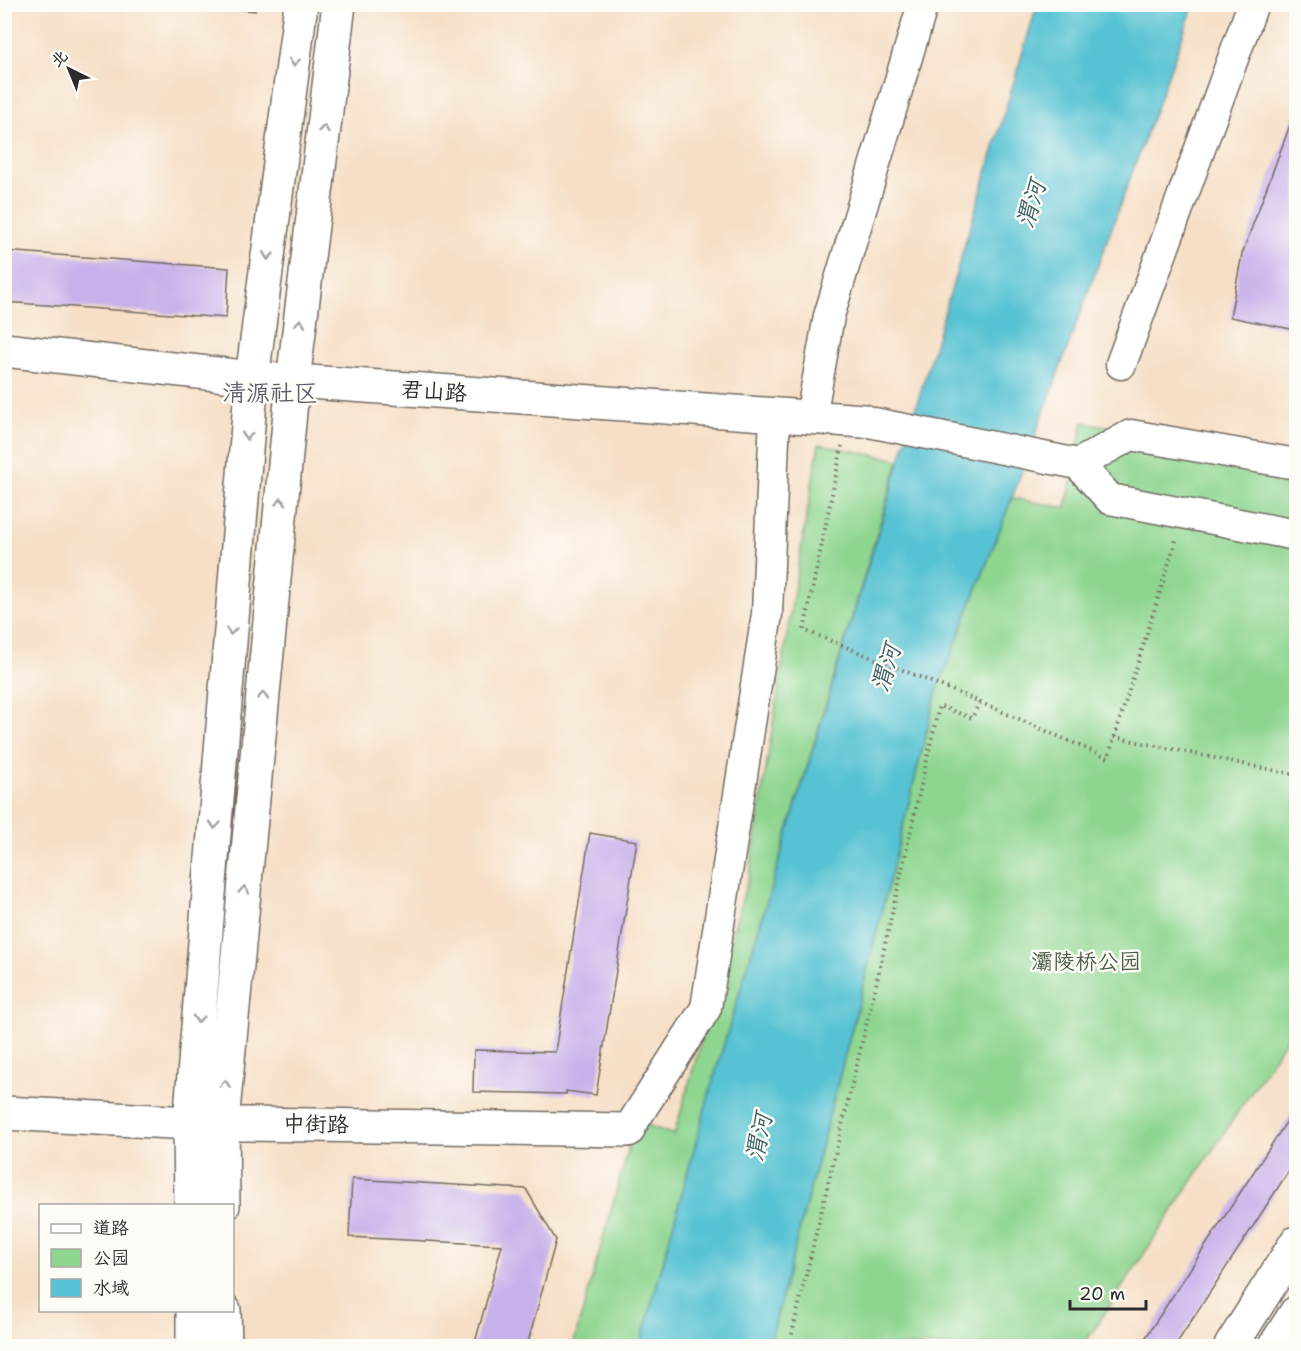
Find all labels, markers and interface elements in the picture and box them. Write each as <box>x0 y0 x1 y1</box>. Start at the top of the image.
north arrow <box>39 39 99 99</box>
text: 北 <box>46 45 72 72</box>
one-way arrow <box>288 58 300 67</box>
one-way arrow <box>317 125 330 134</box>
water label: 渭河 <box>1009 173 1054 232</box>
one-way arrow <box>263 251 275 260</box>
one-way arrow <box>293 318 306 327</box>
street label: 君山路 <box>400 374 468 408</box>
district label: 清源社区 <box>222 377 318 409</box>
one-way arrow <box>241 432 254 441</box>
one-way arrow <box>274 497 287 506</box>
one-way arrow <box>225 626 238 635</box>
water label: 渭河 <box>864 637 909 696</box>
one-way arrow <box>256 691 269 701</box>
one-way arrow <box>208 820 221 829</box>
one-way arrow <box>237 886 250 895</box>
park label: 灞陵桥公园 <box>1031 947 1141 976</box>
one-way arrow <box>192 1015 205 1024</box>
one-way arrow <box>218 1080 231 1089</box>
water label: 渭河 <box>738 1106 780 1164</box>
street label: 中街路 <box>283 1109 349 1139</box>
legend <box>39 1204 234 1312</box>
text: 道路 <box>93 1216 129 1240</box>
text: 公园 <box>93 1246 129 1270</box>
scale bar <box>1070 1273 1146 1311</box>
text: 水域 <box>93 1276 129 1300</box>
text: 20 m <box>1079 1282 1125 1306</box>

